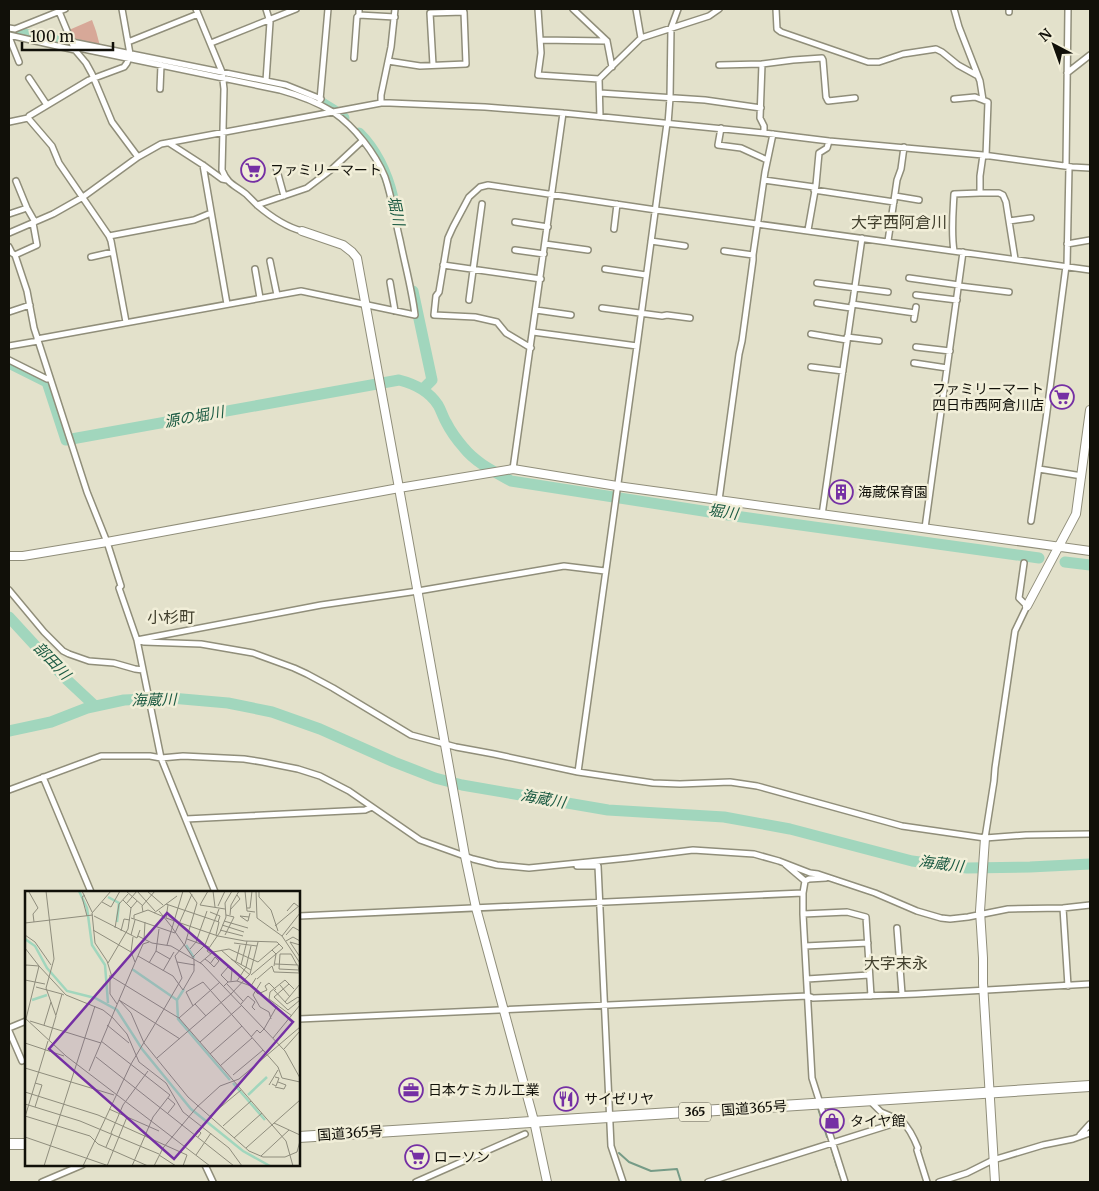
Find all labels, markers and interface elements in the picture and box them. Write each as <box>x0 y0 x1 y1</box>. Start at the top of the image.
scale bar <box>22 20 114 52</box>
north arrow <box>1029 20 1079 70</box>
text: N <box>1035 25 1056 46</box>
text: 100 m <box>30 27 74 46</box>
supermarket icon: ファミリーマート <box>240 157 266 183</box>
place label: ファミリーマート <box>270 161 382 179</box>
water label: 堀川 <box>384 194 409 229</box>
district label: 大字西阿倉川 <box>851 212 947 232</box>
place label: ファミリーマート 四日市西阿倉川店 <box>932 380 1044 414</box>
supermarket icon: ファミリーマート 四日市西阿倉川店 <box>1049 384 1075 410</box>
water label: 源の堀川 <box>163 402 227 431</box>
building icon: 海蔵保育園 <box>828 479 854 505</box>
place label: 海蔵保育園 <box>858 483 928 501</box>
water label: 堀川 <box>707 500 741 523</box>
district label: 小杉町 <box>147 607 195 627</box>
water label: 部田川 <box>30 638 76 685</box>
water label: 海蔵川 <box>131 690 179 709</box>
water label: 海蔵川 <box>519 785 569 812</box>
water label: 海蔵川 <box>918 851 967 876</box>
inset map <box>25 891 300 1166</box>
district label: 大字末永 <box>864 953 928 973</box>
office icon: 日本ケミカル工業 <box>398 1077 424 1103</box>
place label: 日本ケミカル工業 <box>428 1081 540 1099</box>
restaurant icon: サイゼリヤ <box>553 1086 579 1112</box>
place label: サイゼリヤ <box>584 1090 654 1108</box>
street label: 国道365号 <box>720 1097 788 1119</box>
road number: 365 <box>679 1102 711 1122</box>
shop icon: タイヤ館 <box>819 1108 845 1134</box>
place label: タイヤ館 <box>850 1112 906 1130</box>
street label: 国道365号 <box>316 1122 384 1144</box>
supermarket icon: ローソン <box>404 1144 430 1170</box>
place label: ローソン <box>434 1148 490 1166</box>

